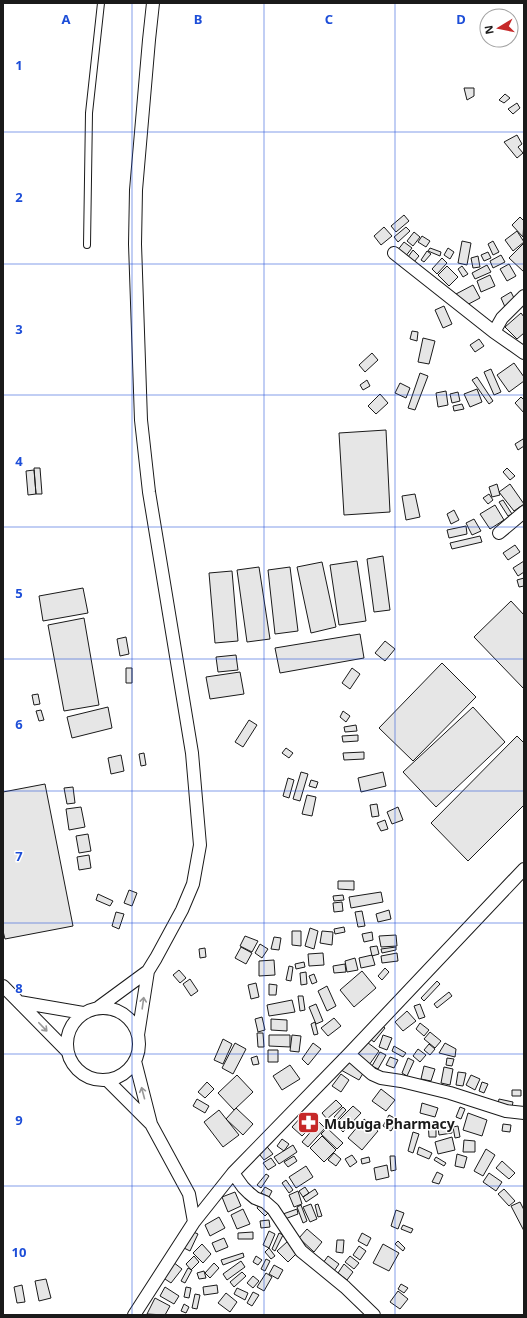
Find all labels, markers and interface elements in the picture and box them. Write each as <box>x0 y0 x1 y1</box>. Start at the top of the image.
north arrow <box>479 8 519 48</box>
text: A <box>62 10 71 28</box>
text: B <box>194 10 202 28</box>
text: C <box>325 10 333 28</box>
text: D <box>456 10 466 28</box>
text: N <box>480 24 497 36</box>
text: 1 <box>15 56 23 74</box>
text: 2 <box>15 188 23 206</box>
text: 3 <box>15 320 23 338</box>
text: 4 <box>15 452 23 470</box>
text: 5 <box>15 584 23 602</box>
text: 6 <box>15 715 23 733</box>
text: 7 <box>15 847 23 865</box>
text: 8 <box>15 979 23 997</box>
one-way arrow <box>139 997 147 1010</box>
one-way arrow <box>38 1022 48 1032</box>
one-way arrow <box>139 1086 146 1099</box>
pharmacy icon: Mubuga Pharmacy <box>295 1110 321 1136</box>
text: 9 <box>15 1111 23 1129</box>
place label: Mubuga Pharmacy <box>324 1114 455 1133</box>
text: 10 <box>12 1243 26 1261</box>

